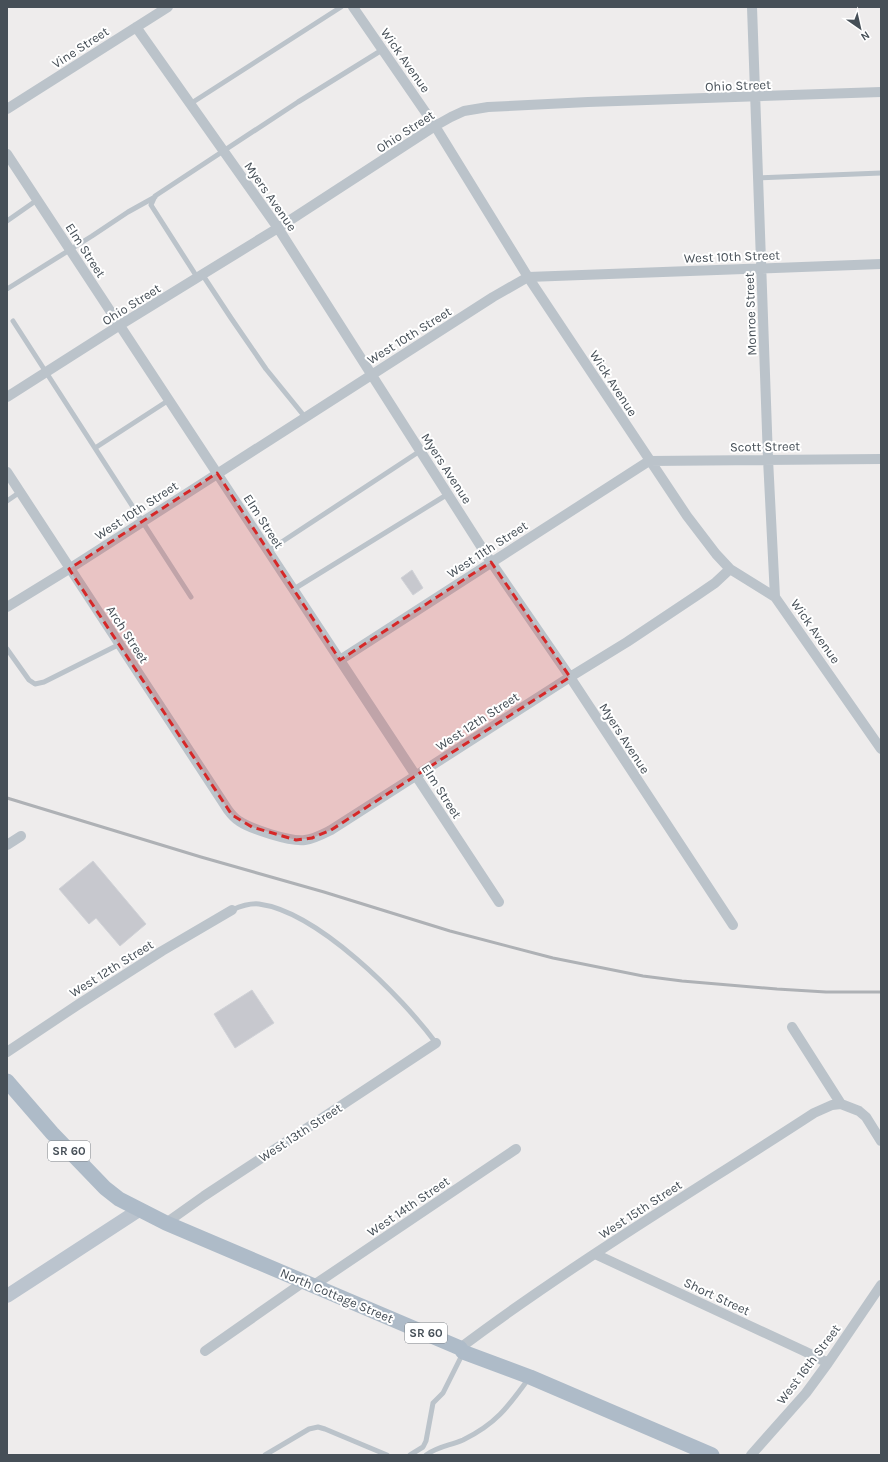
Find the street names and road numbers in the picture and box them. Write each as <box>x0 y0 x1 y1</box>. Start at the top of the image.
street label: Vine Street <box>49 24 111 71</box>
street label: Wick Avenue <box>378 25 434 96</box>
street label: Ohio Street <box>705 77 771 94</box>
street label: Ohio Street <box>374 107 437 156</box>
street label: Myers Avenue <box>241 159 300 234</box>
street label: Elm Street <box>62 220 109 280</box>
street label: West 10th Street <box>684 247 780 266</box>
street label: Monroe Street <box>742 272 759 356</box>
street label: Ohio Street <box>99 281 163 328</box>
street label: West 10th Street <box>364 304 454 367</box>
street label: Wick Avenue <box>587 348 641 419</box>
street label: Myers Avenue <box>418 430 475 507</box>
street label: Scott Street <box>730 438 800 455</box>
street label: West 10th Street <box>92 478 181 543</box>
street label: Elm Street <box>240 491 287 551</box>
street label: West 11th Street <box>444 518 530 581</box>
street label: Wick Avenue <box>788 596 844 667</box>
street label: Arch Street <box>103 603 152 666</box>
street label: West 12th Street <box>433 689 522 754</box>
street label: Myers Avenue <box>596 700 653 777</box>
street label: Elm Street <box>418 761 465 821</box>
street label: West 12th Street <box>67 937 156 1000</box>
street label: West 13th Street <box>256 1100 345 1165</box>
road number: SR 60 <box>48 1141 90 1161</box>
street label: West 14th Street <box>364 1173 452 1239</box>
street label: West 15th Street <box>596 1177 685 1242</box>
street label: North Cottage Street <box>278 1265 396 1326</box>
street label: Short Street <box>681 1275 752 1318</box>
street label: West 16th Street <box>774 1321 843 1407</box>
road number: SR 60 <box>405 1323 447 1343</box>

